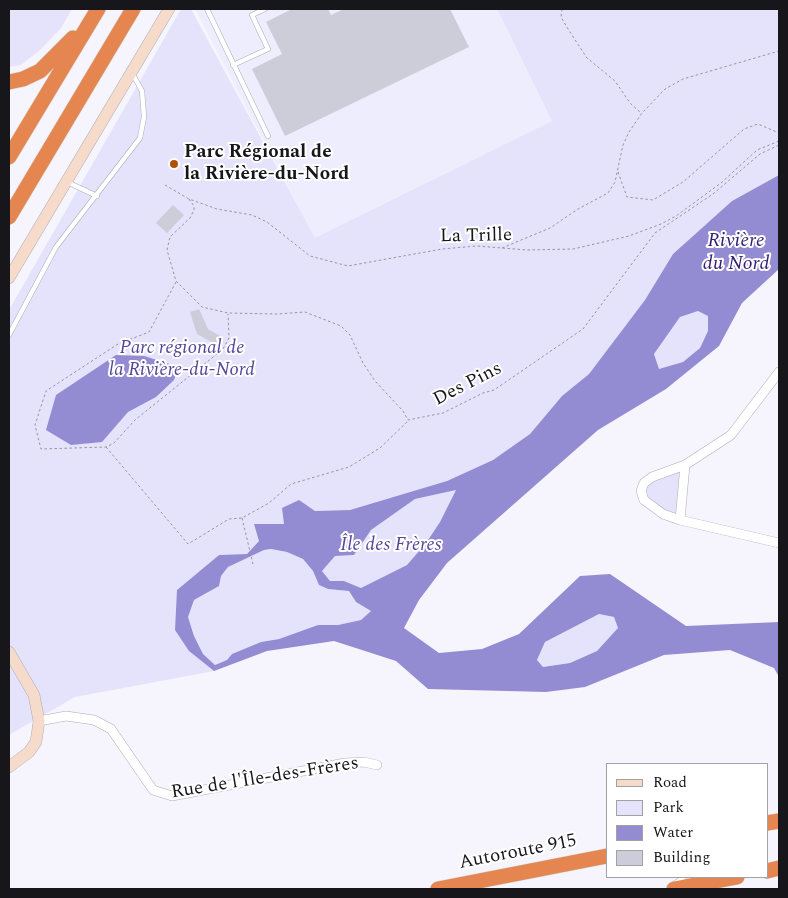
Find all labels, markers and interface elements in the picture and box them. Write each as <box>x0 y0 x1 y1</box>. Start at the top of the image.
place label: Parc Régional de la Rivière-du-Nord <box>184 142 349 186</box>
marker: Parc Régional de la Rivière-du-Nord <box>168 158 180 170</box>
street label: La Trille <box>440 225 512 249</box>
water label: Rivière du Nord <box>703 230 769 277</box>
park label: Parc régional de la Rivière-du-Nord <box>109 338 255 382</box>
street label: Des Pins <box>430 358 506 412</box>
park label: Île des Frères <box>341 535 441 557</box>
street label: Rue de l'Île-des-Frères <box>170 753 360 805</box>
legend <box>606 763 768 878</box>
text: Road <box>653 771 687 794</box>
text: Park <box>653 796 684 819</box>
text: Water <box>653 821 693 844</box>
street label: Autoroute 915 <box>457 830 579 876</box>
text: Building <box>653 846 710 869</box>

